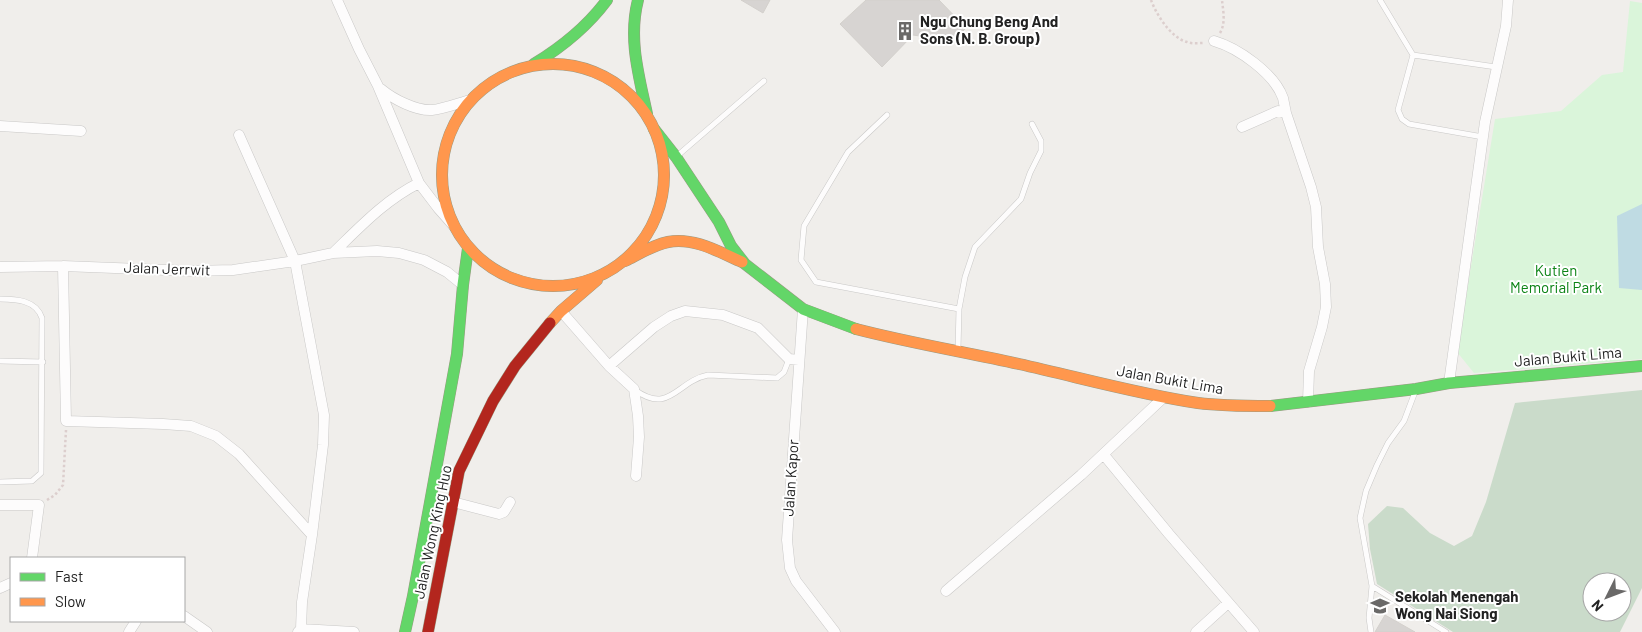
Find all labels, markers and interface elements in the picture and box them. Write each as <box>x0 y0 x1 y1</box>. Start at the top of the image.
place label: Ngu Chung Beng And Sons (N. B. Group) <box>920 12 1058 47</box>
building icon: Ngu Chung Beng And Sons (N. B. Group) <box>894 20 916 42</box>
street label: Jalan Jerrwit <box>123 257 211 279</box>
park label: Kutien Memorial Park <box>1510 261 1603 296</box>
street label: Jalan Bukit Lima <box>1513 342 1622 370</box>
street label: Jalan Bukit Lima <box>1115 361 1225 397</box>
street label: Jalan Kapor <box>778 438 802 517</box>
street label: Jalan Wong King Huo <box>409 463 455 600</box>
legend <box>10 557 185 622</box>
text: Fast <box>55 567 83 585</box>
north arrow <box>1582 572 1632 622</box>
place label: Sekolah Menengah Wong Nai Siong <box>1395 587 1519 622</box>
text: Slow <box>55 592 86 610</box>
school or university icon: Sekolah Menengah Wong Nai Siong <box>1369 595 1391 617</box>
text: N <box>1588 597 1606 615</box>

